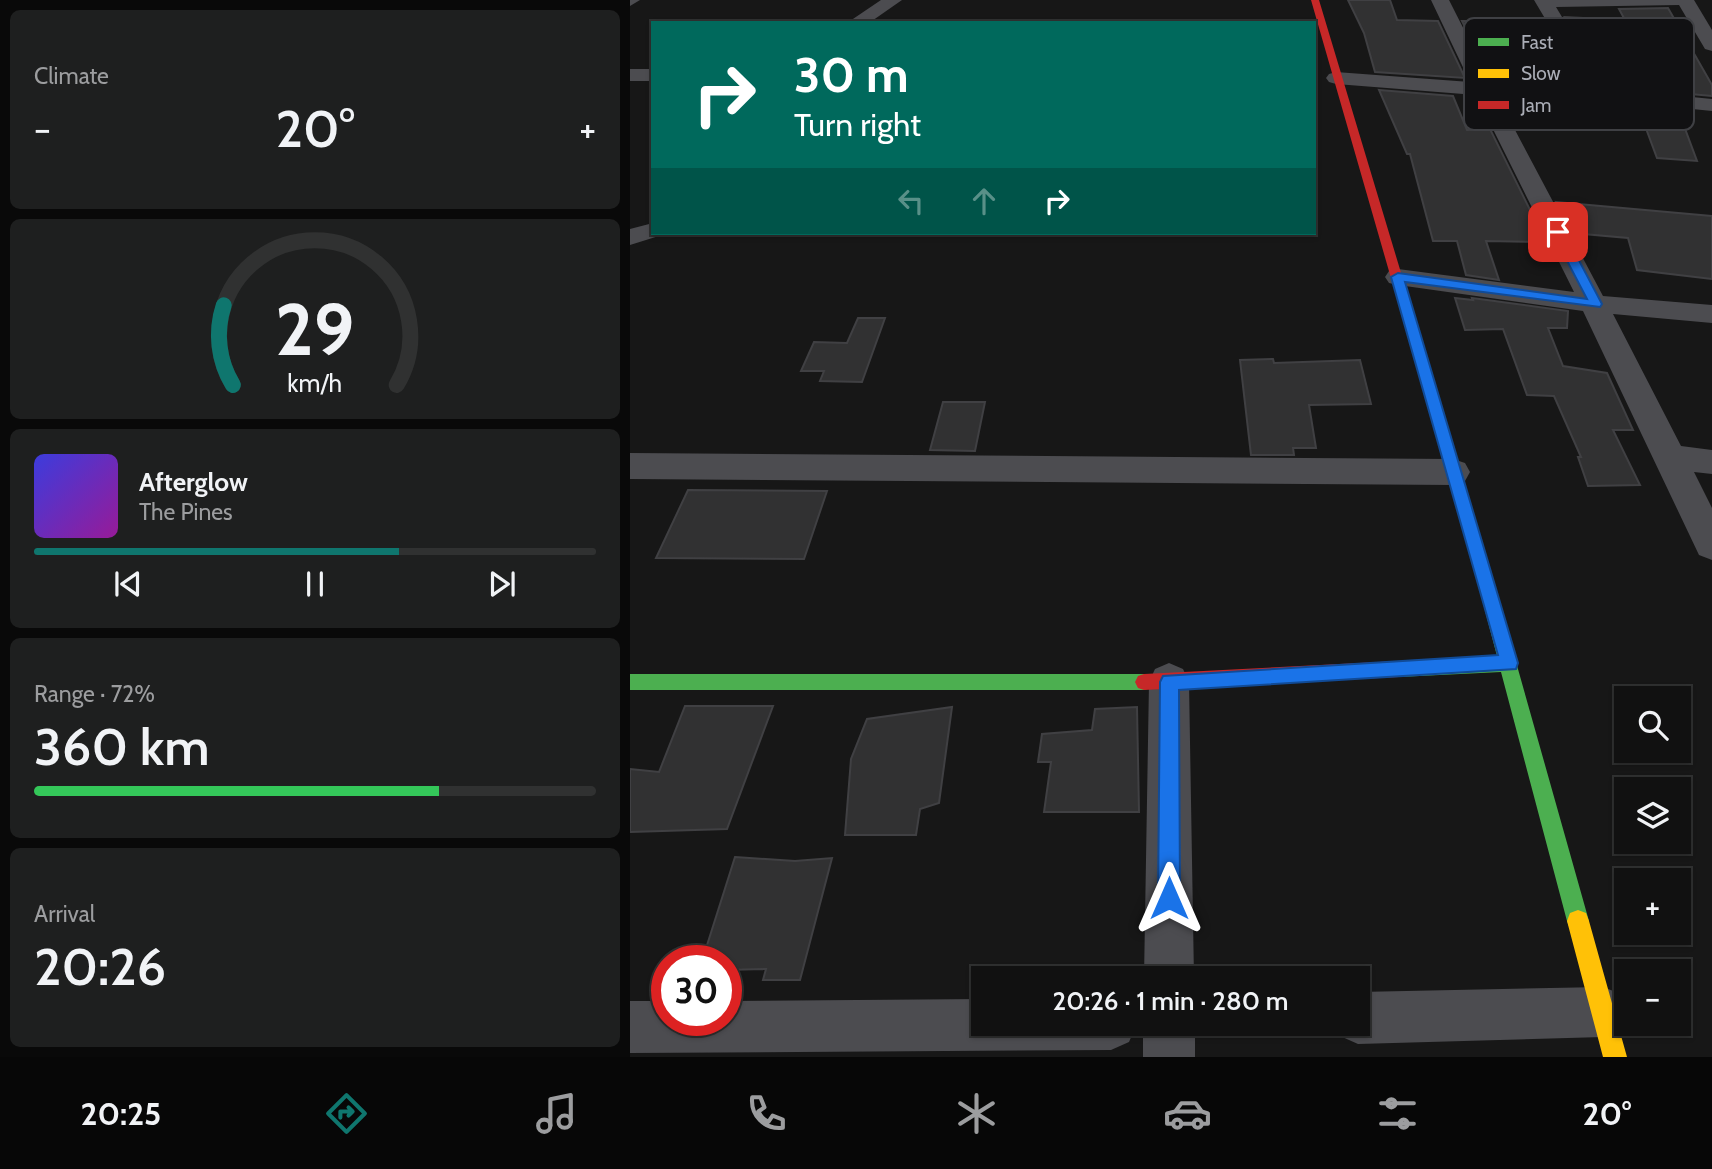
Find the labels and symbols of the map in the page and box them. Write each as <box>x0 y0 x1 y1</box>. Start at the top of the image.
legend <box>1464 18 1694 130</box>
text: Fast <box>1521 31 1554 54</box>
text: Slow <box>1521 62 1561 85</box>
text: Jam <box>1520 94 1551 117</box>
pin <box>1528 202 1588 262</box>
position arrow <box>1132 861 1206 935</box>
speed limit sign: 30 <box>651 945 742 1036</box>

